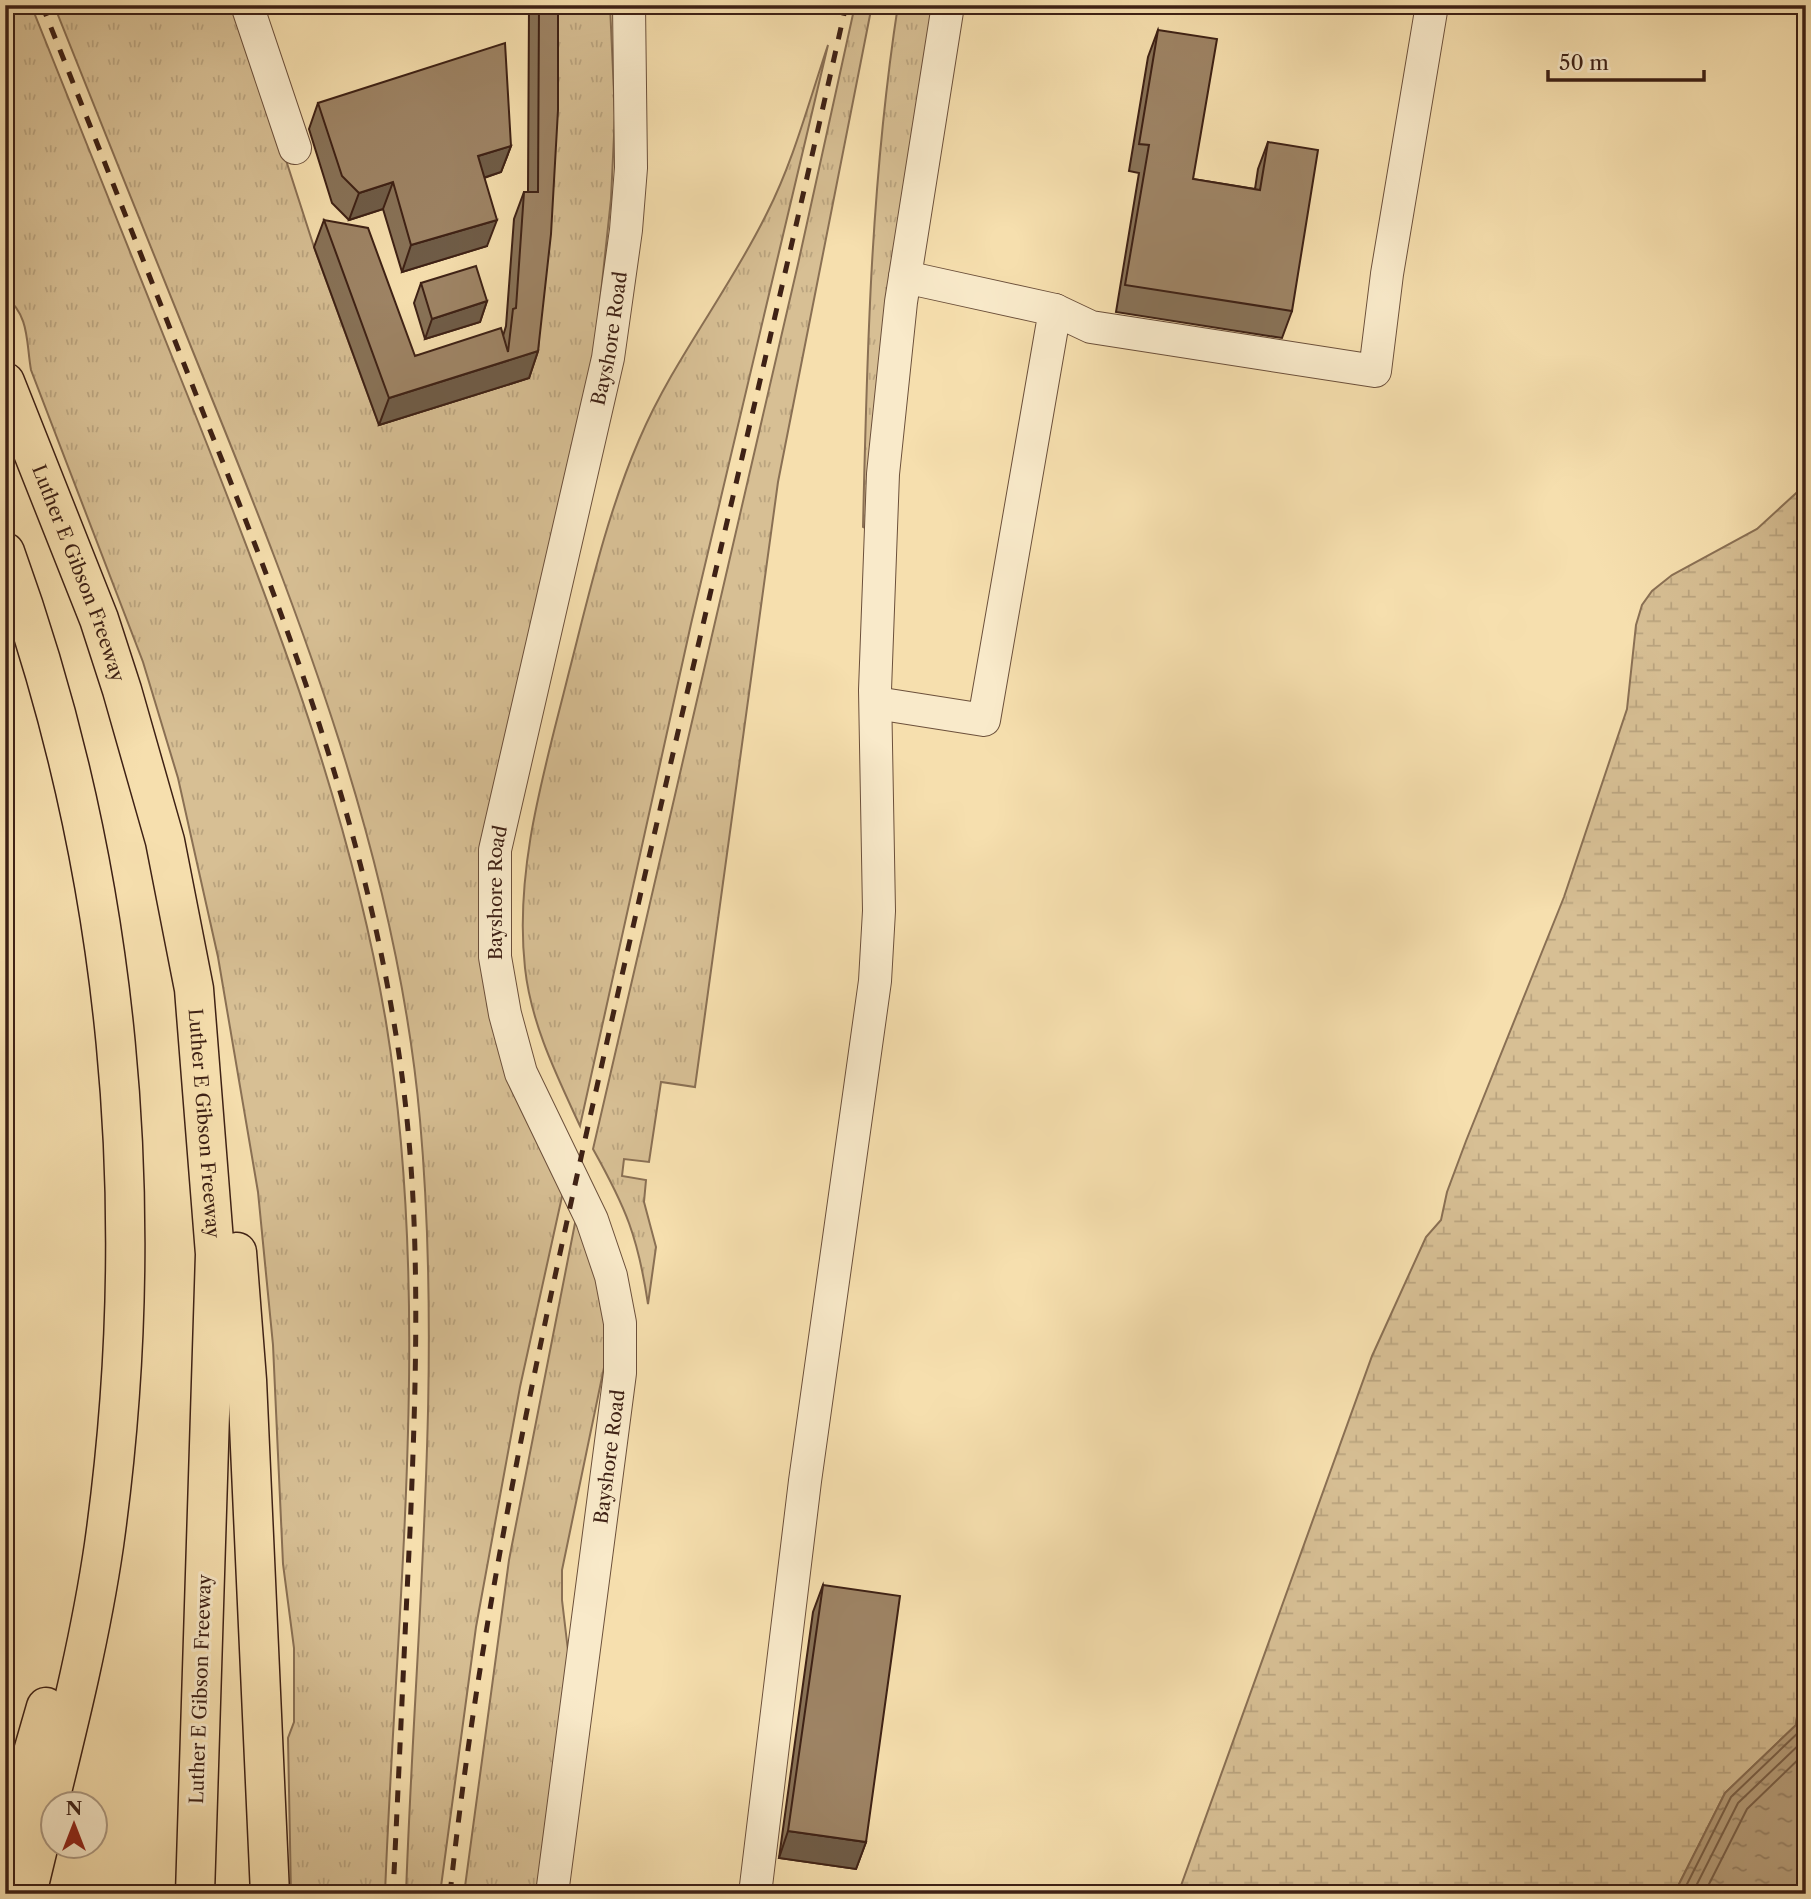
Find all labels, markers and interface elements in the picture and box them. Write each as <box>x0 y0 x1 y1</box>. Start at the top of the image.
scale bar <box>1548 38 1704 82</box>
text: 50 m <box>1559 50 1609 75</box>
street label: Bayshore Road <box>586 270 632 408</box>
street label: Luther E Gibson Freeway <box>27 462 130 685</box>
street label: Bayshore Road <box>484 823 512 960</box>
street label: Luther E Gibson Freeway <box>184 1008 225 1239</box>
street label: Bayshore Road <box>589 1388 630 1525</box>
street label: Luther E Gibson Freeway <box>185 1573 216 1804</box>
north arrow <box>38 1790 108 1860</box>
text: N <box>66 1797 82 1820</box>

